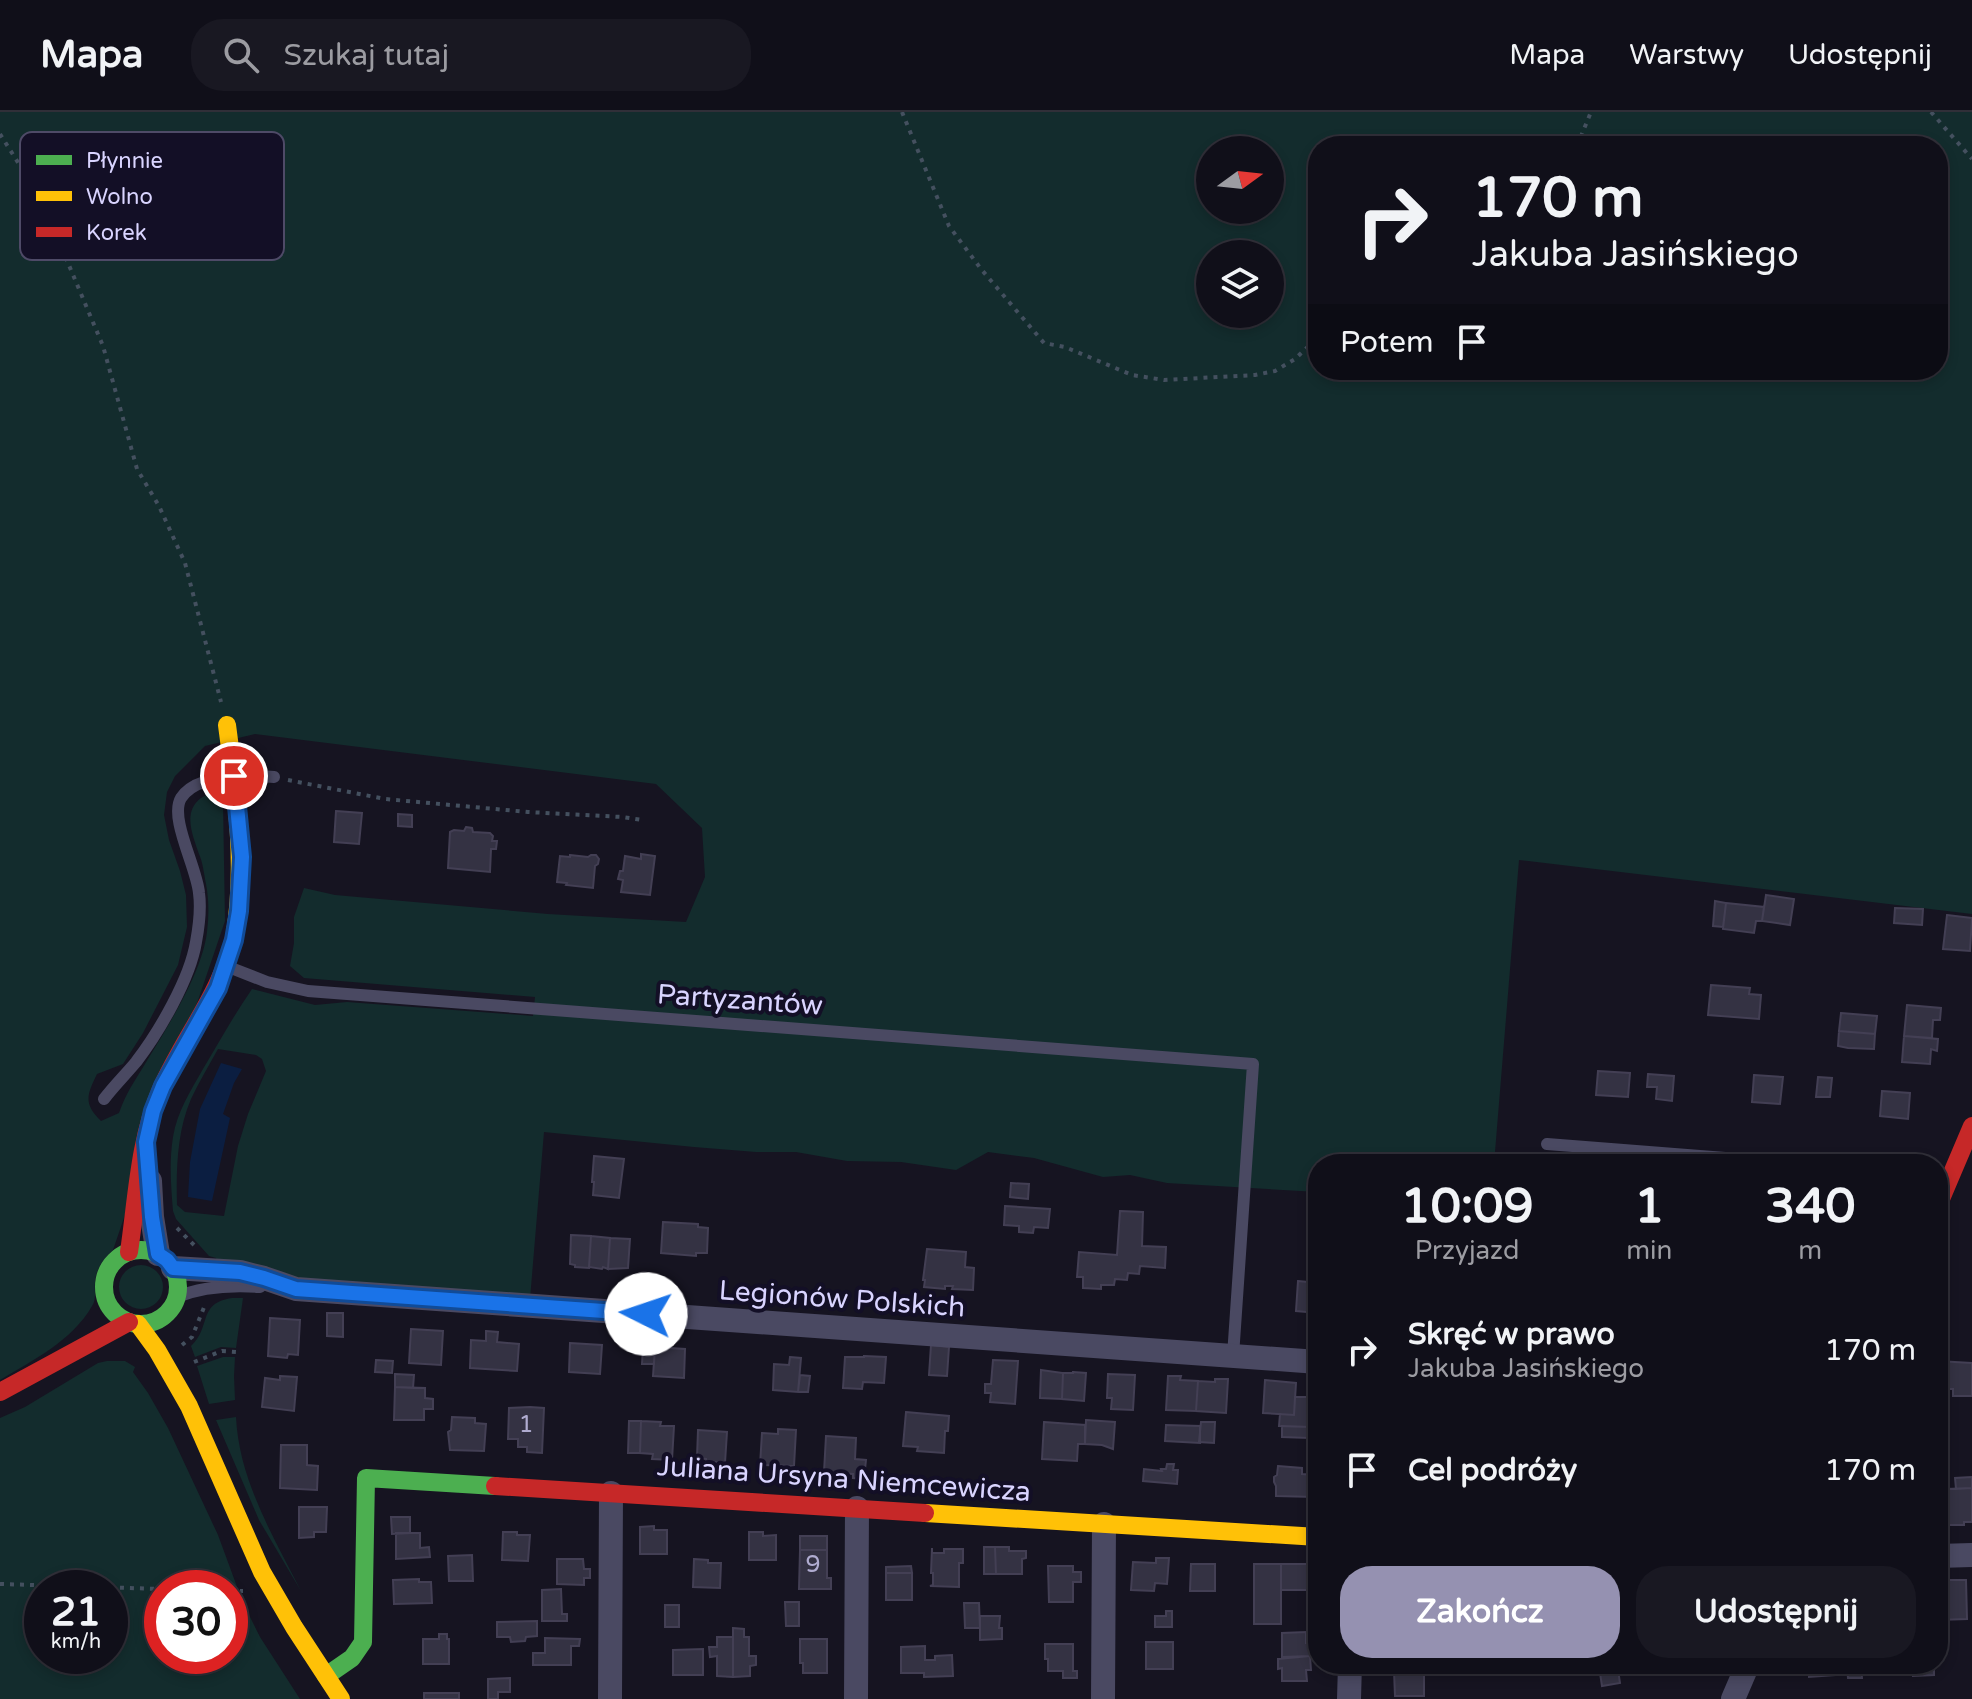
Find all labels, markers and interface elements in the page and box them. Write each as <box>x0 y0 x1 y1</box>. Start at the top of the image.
search box <box>191 19 751 91</box>
text: Mapa <box>40 32 143 78</box>
icon: search <box>219 33 263 77</box>
text: Szukaj tutaj <box>283 37 449 74</box>
text: Mapa <box>1509 38 1585 72</box>
text: Warstwy <box>1629 38 1744 72</box>
text: Udostępnij <box>1788 38 1932 72</box>
legend <box>20 132 284 260</box>
north arrow <box>1196 136 1284 224</box>
map controls <box>1196 136 1284 328</box>
text: Płynnie <box>86 148 163 174</box>
text: 170 m <box>1472 165 1643 232</box>
icon: right <box>1340 168 1444 272</box>
text: Wolno <box>86 184 153 210</box>
text: Korek <box>86 220 147 246</box>
text: Jakuba Jasińskiego <box>1472 233 1799 276</box>
button: layers <box>1196 240 1284 328</box>
icon: arrive <box>1450 320 1494 364</box>
text: Potem <box>1340 324 1434 361</box>
pin <box>200 742 268 810</box>
icon: arrive <box>212 754 256 798</box>
street label: Partyzantów <box>656 977 824 1023</box>
text: 10:09 <box>1401 1178 1534 1236</box>
text: 1 <box>1634 1178 1664 1236</box>
text: 340 <box>1765 1178 1855 1236</box>
text: Przyjazd <box>1415 1235 1519 1266</box>
text: min <box>1626 1235 1672 1266</box>
text: m <box>1798 1235 1822 1266</box>
position arrow <box>604 1272 688 1356</box>
street label: Legionów Polskich <box>718 1273 966 1325</box>
text: Skręć w prawo <box>1408 1316 1615 1353</box>
icon: right <box>1340 1328 1384 1372</box>
text: 170 m <box>1824 1332 1916 1369</box>
text: Jakuba Jasińskiego <box>1408 1353 1644 1384</box>
house number: 1 <box>518 1410 534 1439</box>
icon: arrive <box>1340 1448 1384 1492</box>
street label: Juliana Ursyna Niemcewicza <box>656 1449 1032 1509</box>
text: Cel podróży <box>1408 1452 1577 1489</box>
text: 170 m <box>1824 1452 1916 1489</box>
house number: 9 <box>805 1550 821 1579</box>
button: Zakończ <box>1340 1566 1620 1658</box>
button: Udostępnij <box>1636 1566 1916 1658</box>
speed limit sign: 30 <box>144 1570 248 1674</box>
text: 21 <box>51 1588 101 1636</box>
text: km/h <box>51 1630 101 1654</box>

